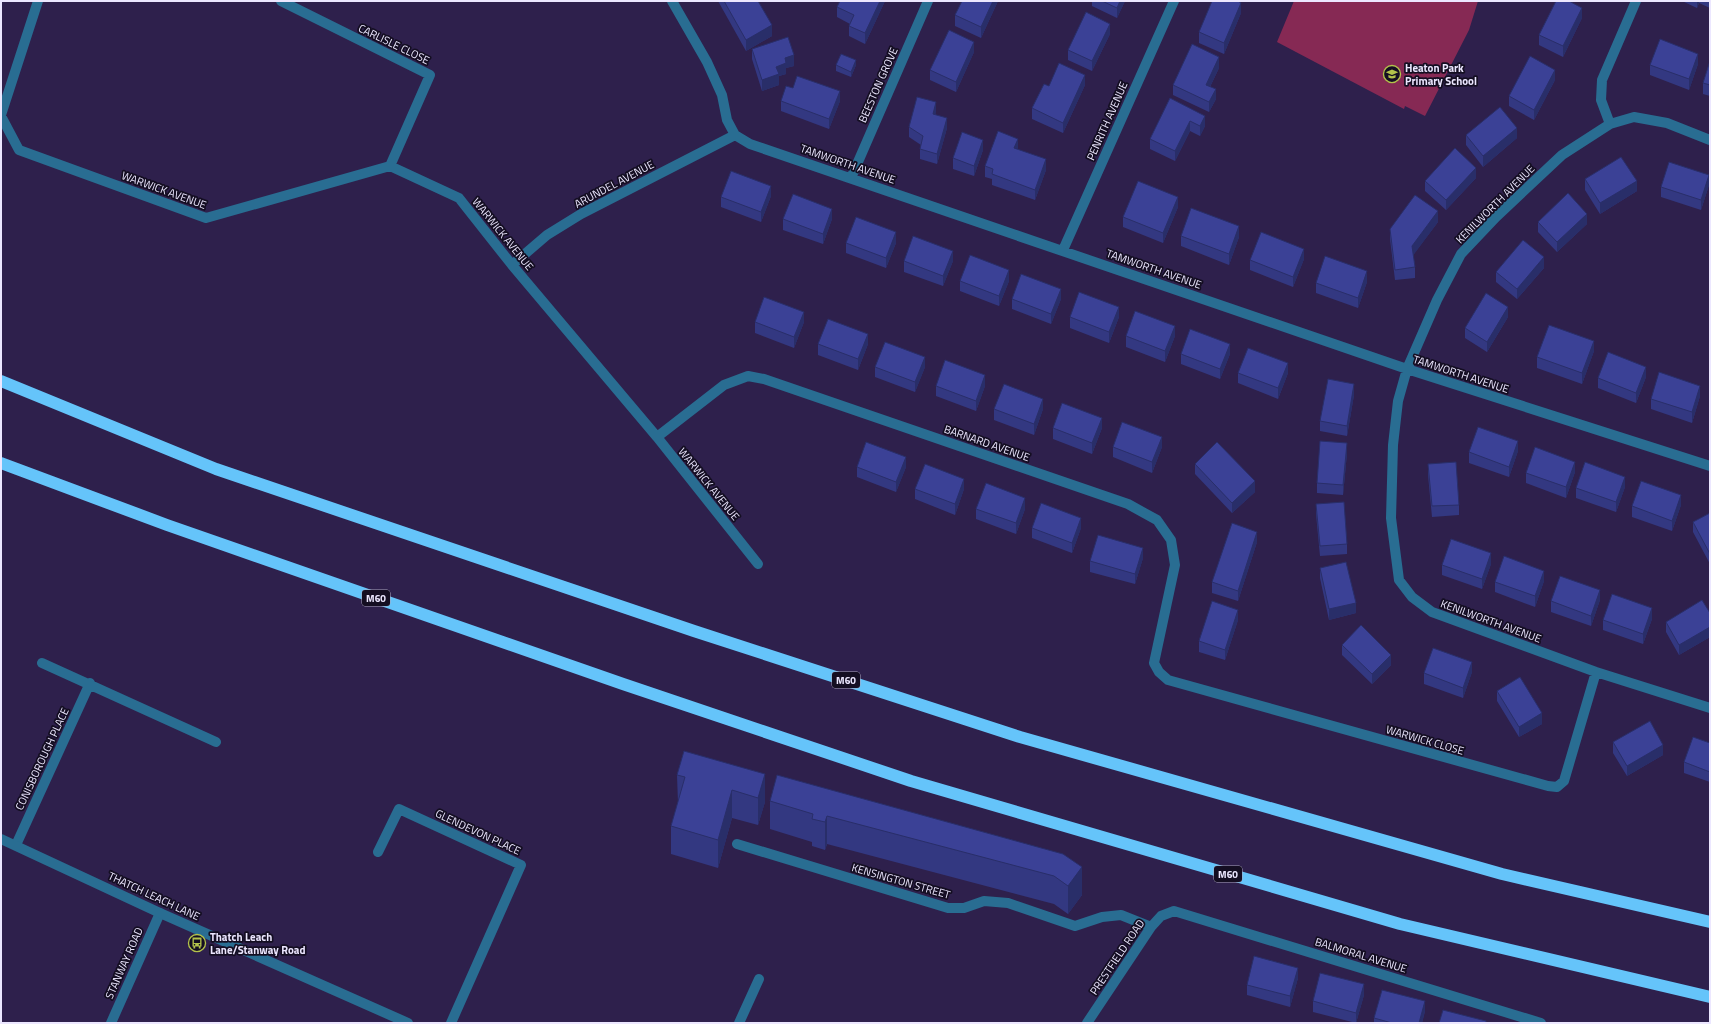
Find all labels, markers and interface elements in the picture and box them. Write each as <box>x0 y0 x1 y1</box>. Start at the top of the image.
street label: CARLISLE CLOSE <box>356 20 432 68</box>
street label: BEESTON GROVE <box>854 45 902 125</box>
place label: Heaton Park Primary School <box>1405 60 1477 89</box>
school or university icon: Heaton Park Primary School <box>1382 64 1402 84</box>
street label: PENRITH AVENUE <box>1083 79 1131 163</box>
street label: TAMWORTH AVENUE <box>798 140 898 188</box>
street label: ARUNDEL AVENUE <box>571 156 657 212</box>
street label: KENILWORTH AVENUE <box>1452 161 1538 247</box>
street label: WARWICK AVENUE <box>119 167 209 213</box>
street label: WARWICK AVENUE <box>469 194 537 274</box>
street label: TAMWORTH AVENUE <box>1104 245 1204 293</box>
street label: TAMWORTH AVENUE <box>1411 351 1511 397</box>
street label: BARNARD AVENUE <box>942 421 1032 465</box>
street label: WARWICK AVENUE <box>675 444 743 524</box>
road number: M60 <box>362 590 390 606</box>
street label: KENILWORTH AVENUE <box>1439 595 1543 647</box>
road number: M60 <box>832 672 860 688</box>
street label: CONISBOROUGH PLACE <box>11 705 73 813</box>
street label: WARWICK CLOSE <box>1384 721 1466 759</box>
street label: GLENDEVON PLACE <box>433 805 523 859</box>
street label: KENSINGTON STREET <box>850 859 952 903</box>
road number: M60 <box>1214 866 1242 882</box>
street label: THATCH LEACH LANE <box>105 868 203 924</box>
street label: PRESTFIELD ROAD <box>1086 916 1148 998</box>
street label: STANWAY ROAD <box>101 925 147 1001</box>
place label: Thatch Leach Lane/Stanway Road <box>210 929 305 958</box>
bus stop icon: Thatch Leach Lane/Stanway Road <box>187 933 207 953</box>
street label: BALMORAL AVENUE <box>1313 933 1409 977</box>

